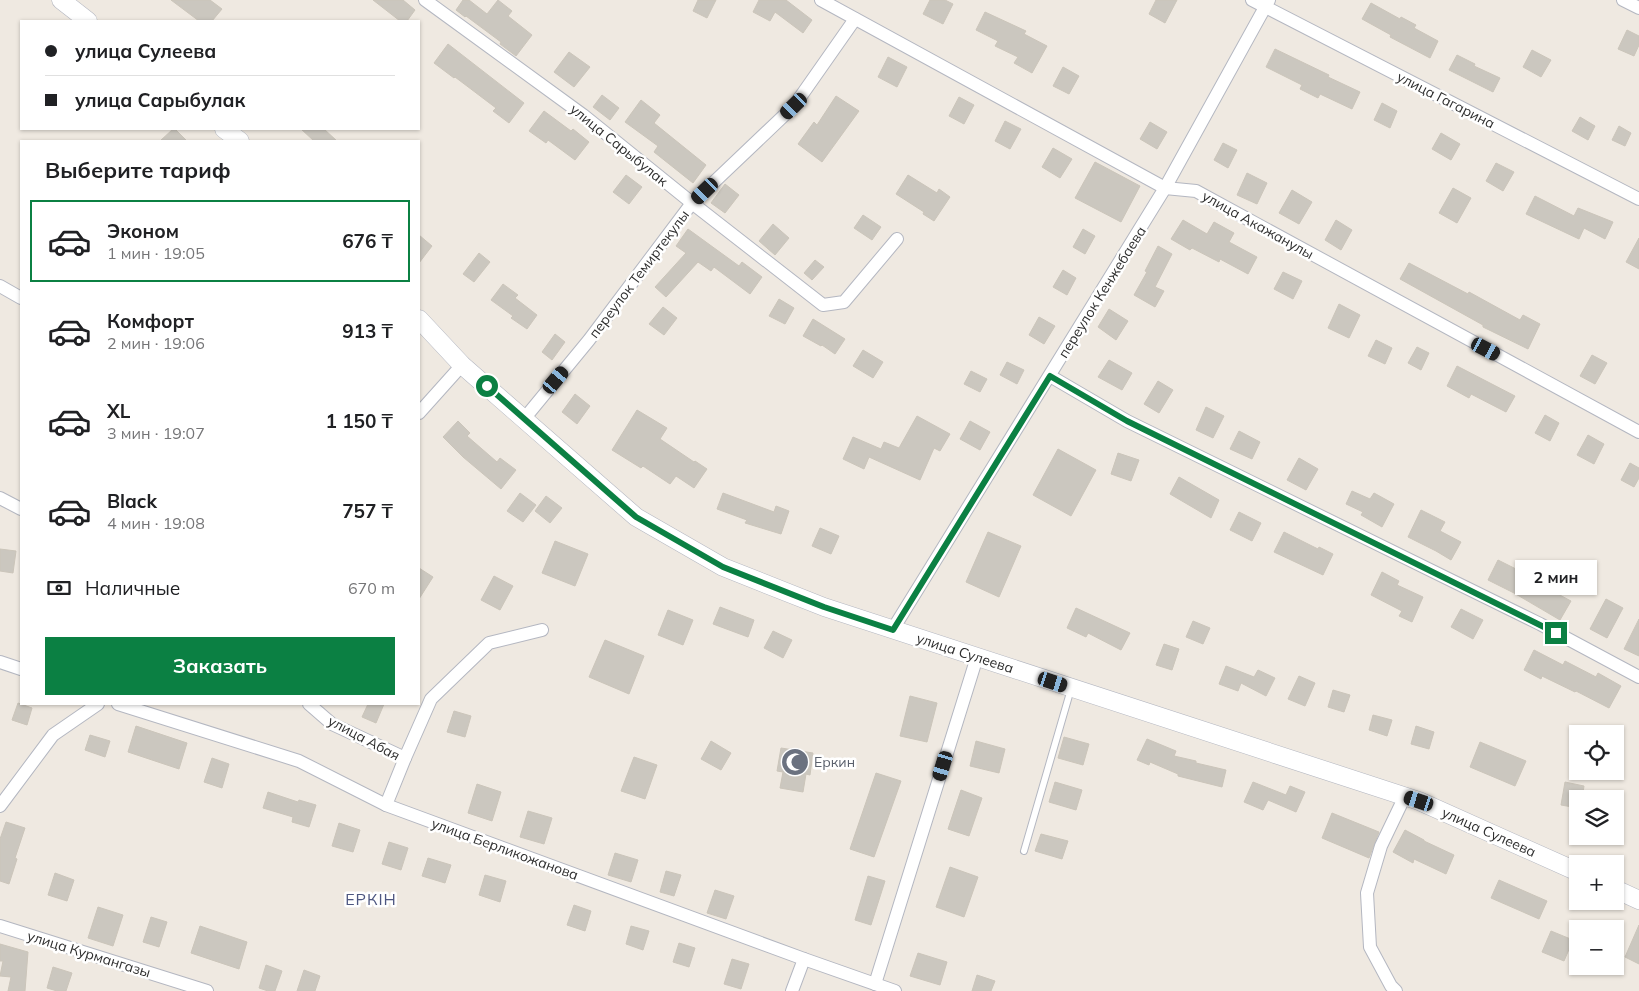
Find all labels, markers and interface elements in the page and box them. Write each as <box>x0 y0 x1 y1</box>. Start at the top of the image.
text: улица Сулеева <box>75 39 216 63</box>
street label: улица Гагарина <box>1394 68 1498 132</box>
text: улица Сарыбулак <box>75 88 245 112</box>
car <box>777 90 810 122</box>
street label: улица Сарыбулак <box>566 100 672 190</box>
text: Выберите тариф <box>45 156 231 184</box>
car <box>688 175 721 207</box>
street label: улица Акажанулы <box>1199 187 1317 263</box>
street label: переулок Темиртекулы <box>585 206 693 342</box>
icon: car <box>47 219 92 264</box>
text: Эконом <box>107 219 179 243</box>
street label: переулок Кенжебаева <box>1054 223 1150 361</box>
text: 676 ₸ <box>342 229 393 253</box>
text: 1 мин · 19:05 <box>107 243 205 263</box>
icon: car <box>47 309 92 354</box>
text: Комфорт <box>107 309 194 333</box>
text: 913 ₸ <box>342 319 393 343</box>
text: 2 мин · 19:06 <box>107 333 205 353</box>
car <box>1469 335 1502 363</box>
car <box>540 364 571 396</box>
route start <box>476 375 498 397</box>
icon: car <box>47 399 92 444</box>
text: XL <box>107 399 130 423</box>
text: 1 150 ₸ <box>326 409 393 433</box>
text: 3 мин · 19:07 <box>107 423 205 443</box>
icon: car <box>47 489 92 534</box>
text: Black <box>107 489 157 513</box>
text: 757 ₸ <box>342 499 393 523</box>
text: 4 мин · 19:08 <box>107 513 205 533</box>
callout: 2 мин <box>1515 560 1597 596</box>
text: 2 мин <box>1534 567 1578 587</box>
icon: cash <box>45 574 73 602</box>
text: Наличные <box>85 576 180 600</box>
text: 670 m <box>348 578 395 598</box>
route end <box>1545 622 1567 644</box>
street label: улица Сулеева <box>914 629 1016 677</box>
button: Заказать <box>45 637 395 695</box>
car <box>1036 670 1069 694</box>
street label: улица Абая <box>325 712 403 764</box>
map controls <box>1569 725 1624 975</box>
button: locate <box>1569 725 1624 780</box>
mosque icon: Еркин <box>780 747 810 777</box>
car <box>931 749 954 783</box>
place label: Еркин <box>814 753 855 771</box>
car <box>1402 789 1435 813</box>
button: layers <box>1569 790 1624 845</box>
street label: улица Сулеева <box>1439 803 1539 861</box>
street label: улица Берликожанова <box>429 814 581 884</box>
button: + <box>1569 855 1624 910</box>
district label: ЕРКІН <box>345 889 397 909</box>
button: − <box>1569 920 1624 975</box>
street label: улица Курмангазы <box>25 927 153 981</box>

